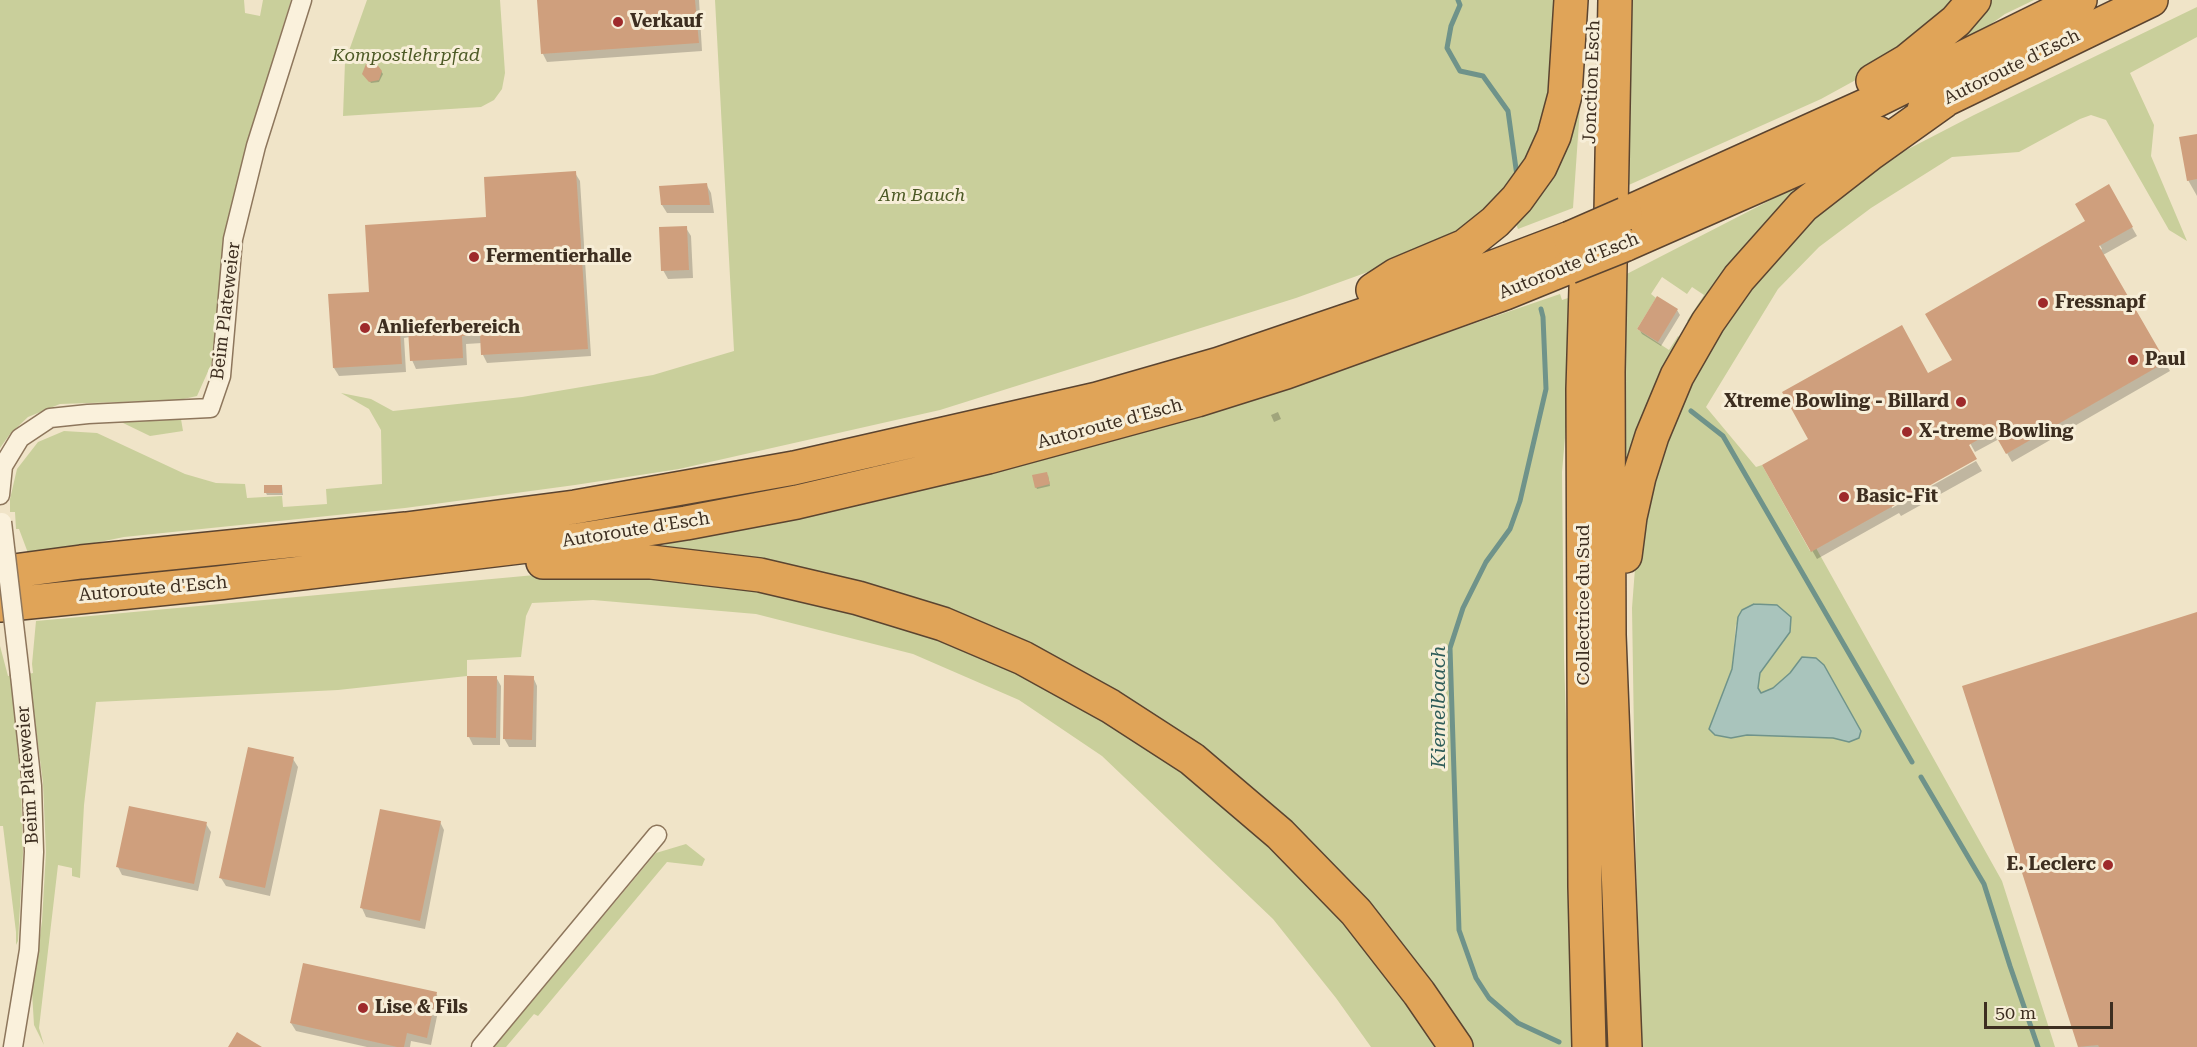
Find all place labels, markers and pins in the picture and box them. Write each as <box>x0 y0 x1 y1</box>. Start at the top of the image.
place label: Verkauf <box>630 11 703 33</box>
marker: Verkauf <box>611 15 625 29</box>
place label: Fermentierhalle <box>486 246 632 268</box>
marker: Fermentierhalle <box>467 250 481 264</box>
place label: Fressnapf <box>2055 292 2146 314</box>
marker: Fressnapf <box>2036 296 2050 310</box>
place label: Anlieferbereich <box>377 317 520 339</box>
marker: Anlieferbereich <box>358 321 372 335</box>
place label: Paul <box>2145 349 2185 371</box>
marker: Paul <box>2126 353 2140 367</box>
place label: Xtreme Bowling - Billard <box>1724 391 1949 413</box>
marker: Xtreme Bowling - Billard <box>1954 395 1968 409</box>
place label: X-treme Bowling <box>1919 421 2073 443</box>
marker: X-treme Bowling <box>1900 425 1914 439</box>
place label: Basic-Fit <box>1856 486 1938 508</box>
marker: Basic-Fit <box>1837 490 1851 504</box>
place label: E. Leclerc <box>2007 854 2096 876</box>
marker: E. Leclerc <box>2101 858 2115 872</box>
place label: Lise & Fils <box>375 997 468 1019</box>
marker: Lise & Fils <box>356 1001 370 1015</box>

